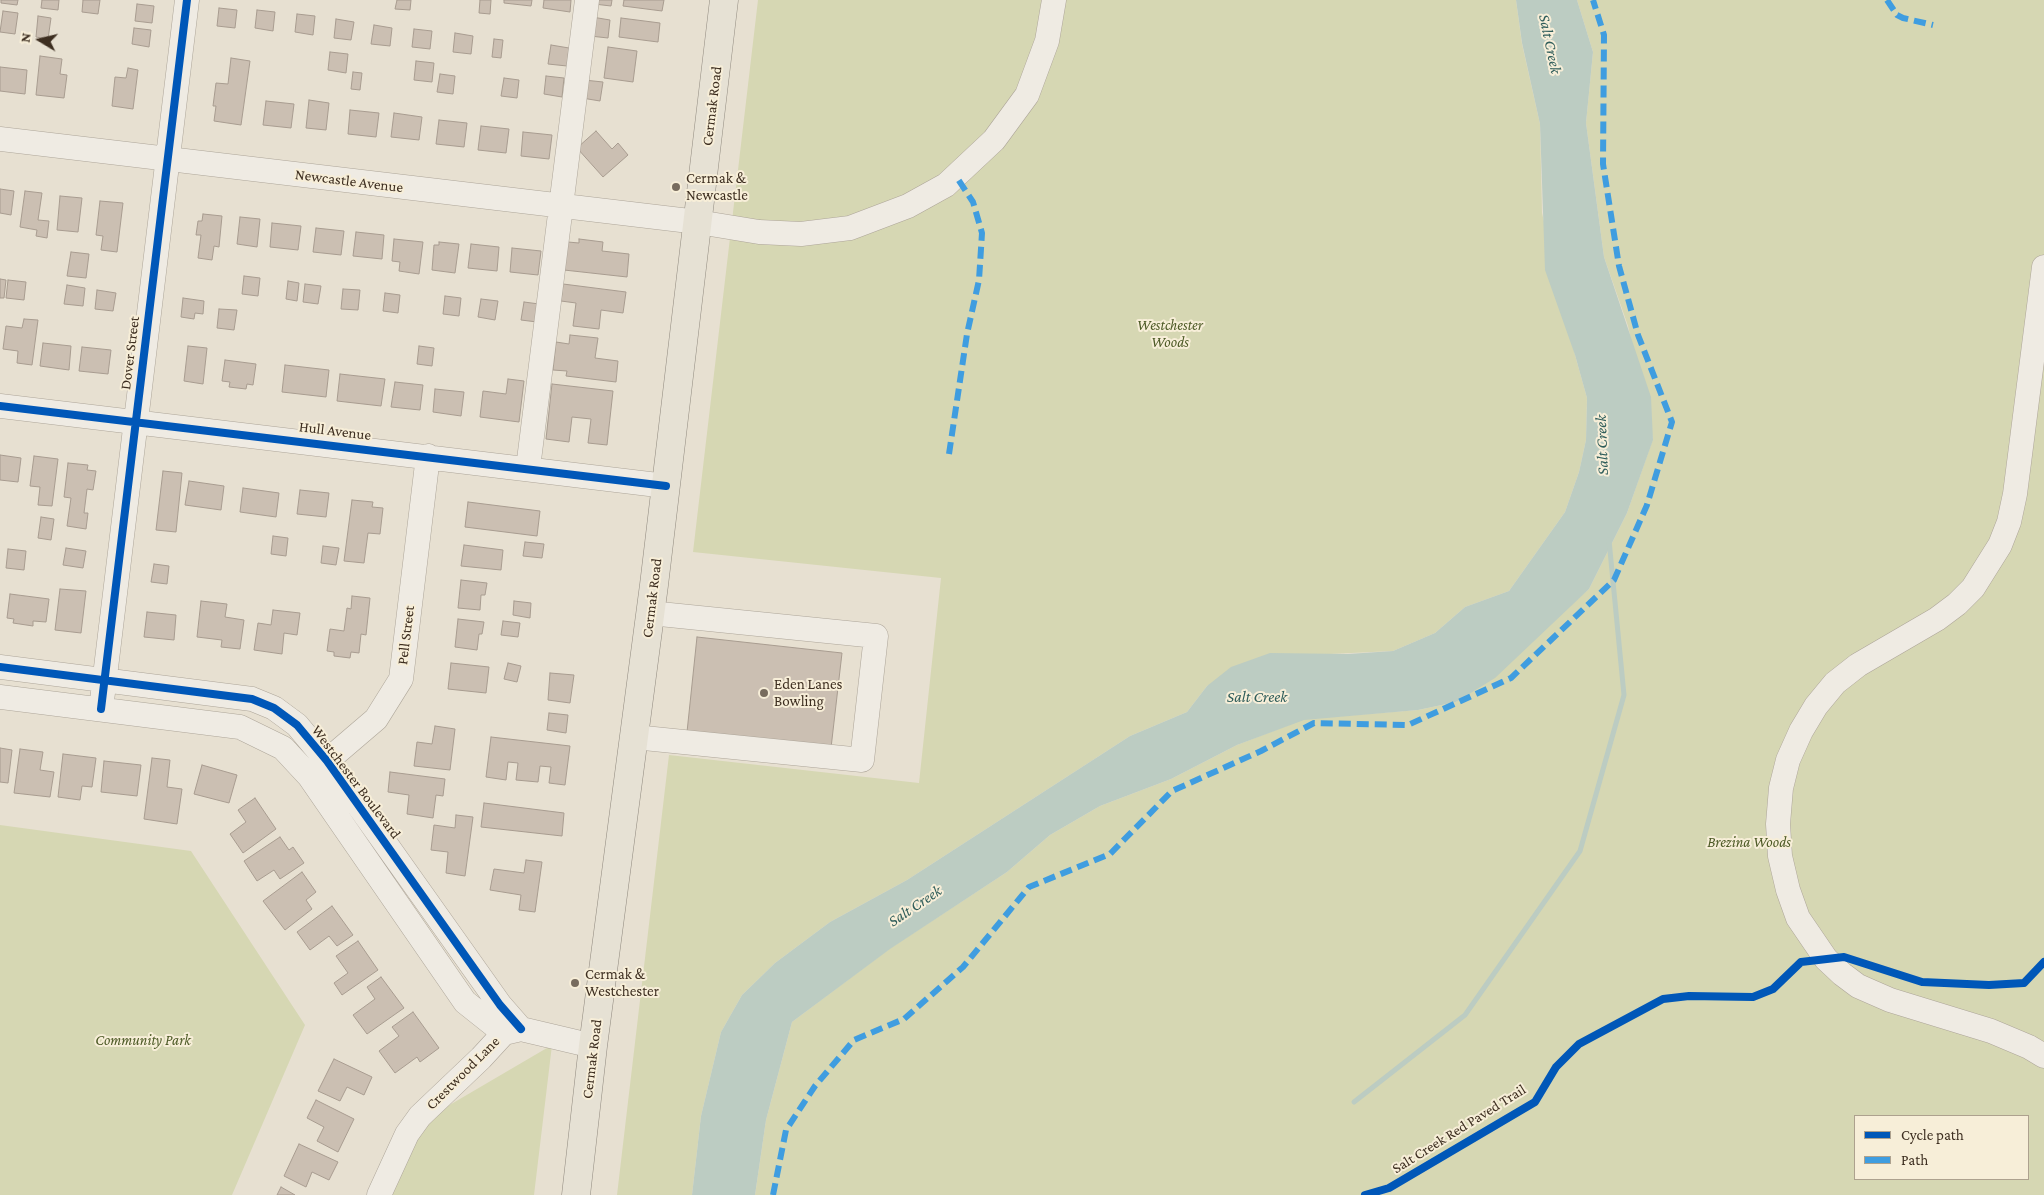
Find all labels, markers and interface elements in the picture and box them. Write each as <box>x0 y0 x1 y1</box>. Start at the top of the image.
water label: Salt Creek <box>1534 12 1566 76</box>
north arrow <box>15 15 65 65</box>
text: N <box>17 32 34 44</box>
street label: Cermak Road <box>698 65 726 147</box>
street label: Newcastle Avenue <box>294 165 404 197</box>
place label: Cermak & Newcastle <box>686 169 748 204</box>
marker: Cermak & Newcastle <box>670 181 682 193</box>
street label: Dover Street <box>117 315 143 391</box>
park label: Westchester Woods <box>1137 316 1203 351</box>
water label: Salt Creek <box>1591 414 1613 476</box>
street label: Hull Avenue <box>298 418 372 444</box>
street label: Cermak Road <box>638 557 666 639</box>
street label: Pell Street <box>393 604 419 666</box>
place label: Eden Lanes Bowling <box>774 675 842 710</box>
marker: Eden Lanes Bowling <box>758 687 770 699</box>
water label: Salt Creek <box>1227 687 1287 707</box>
street label: Westchester Boulevard <box>307 722 405 842</box>
park label: Brezina Woods <box>1707 833 1791 851</box>
water label: Salt Creek <box>885 881 945 931</box>
place label: Cermak & Westchester <box>585 965 659 1000</box>
marker: Cermak & Westchester <box>569 977 581 989</box>
street label: Cermak Road <box>578 1018 606 1100</box>
park label: Community Park <box>95 1031 191 1049</box>
street label: Crestwood Lane <box>422 1032 504 1114</box>
street label: Salt Creek Red Paved Trail <box>1389 1080 1529 1178</box>
legend <box>1854 1115 2029 1180</box>
text: Cycle path <box>1901 1127 1964 1143</box>
text: Path <box>1901 1152 1928 1168</box>

